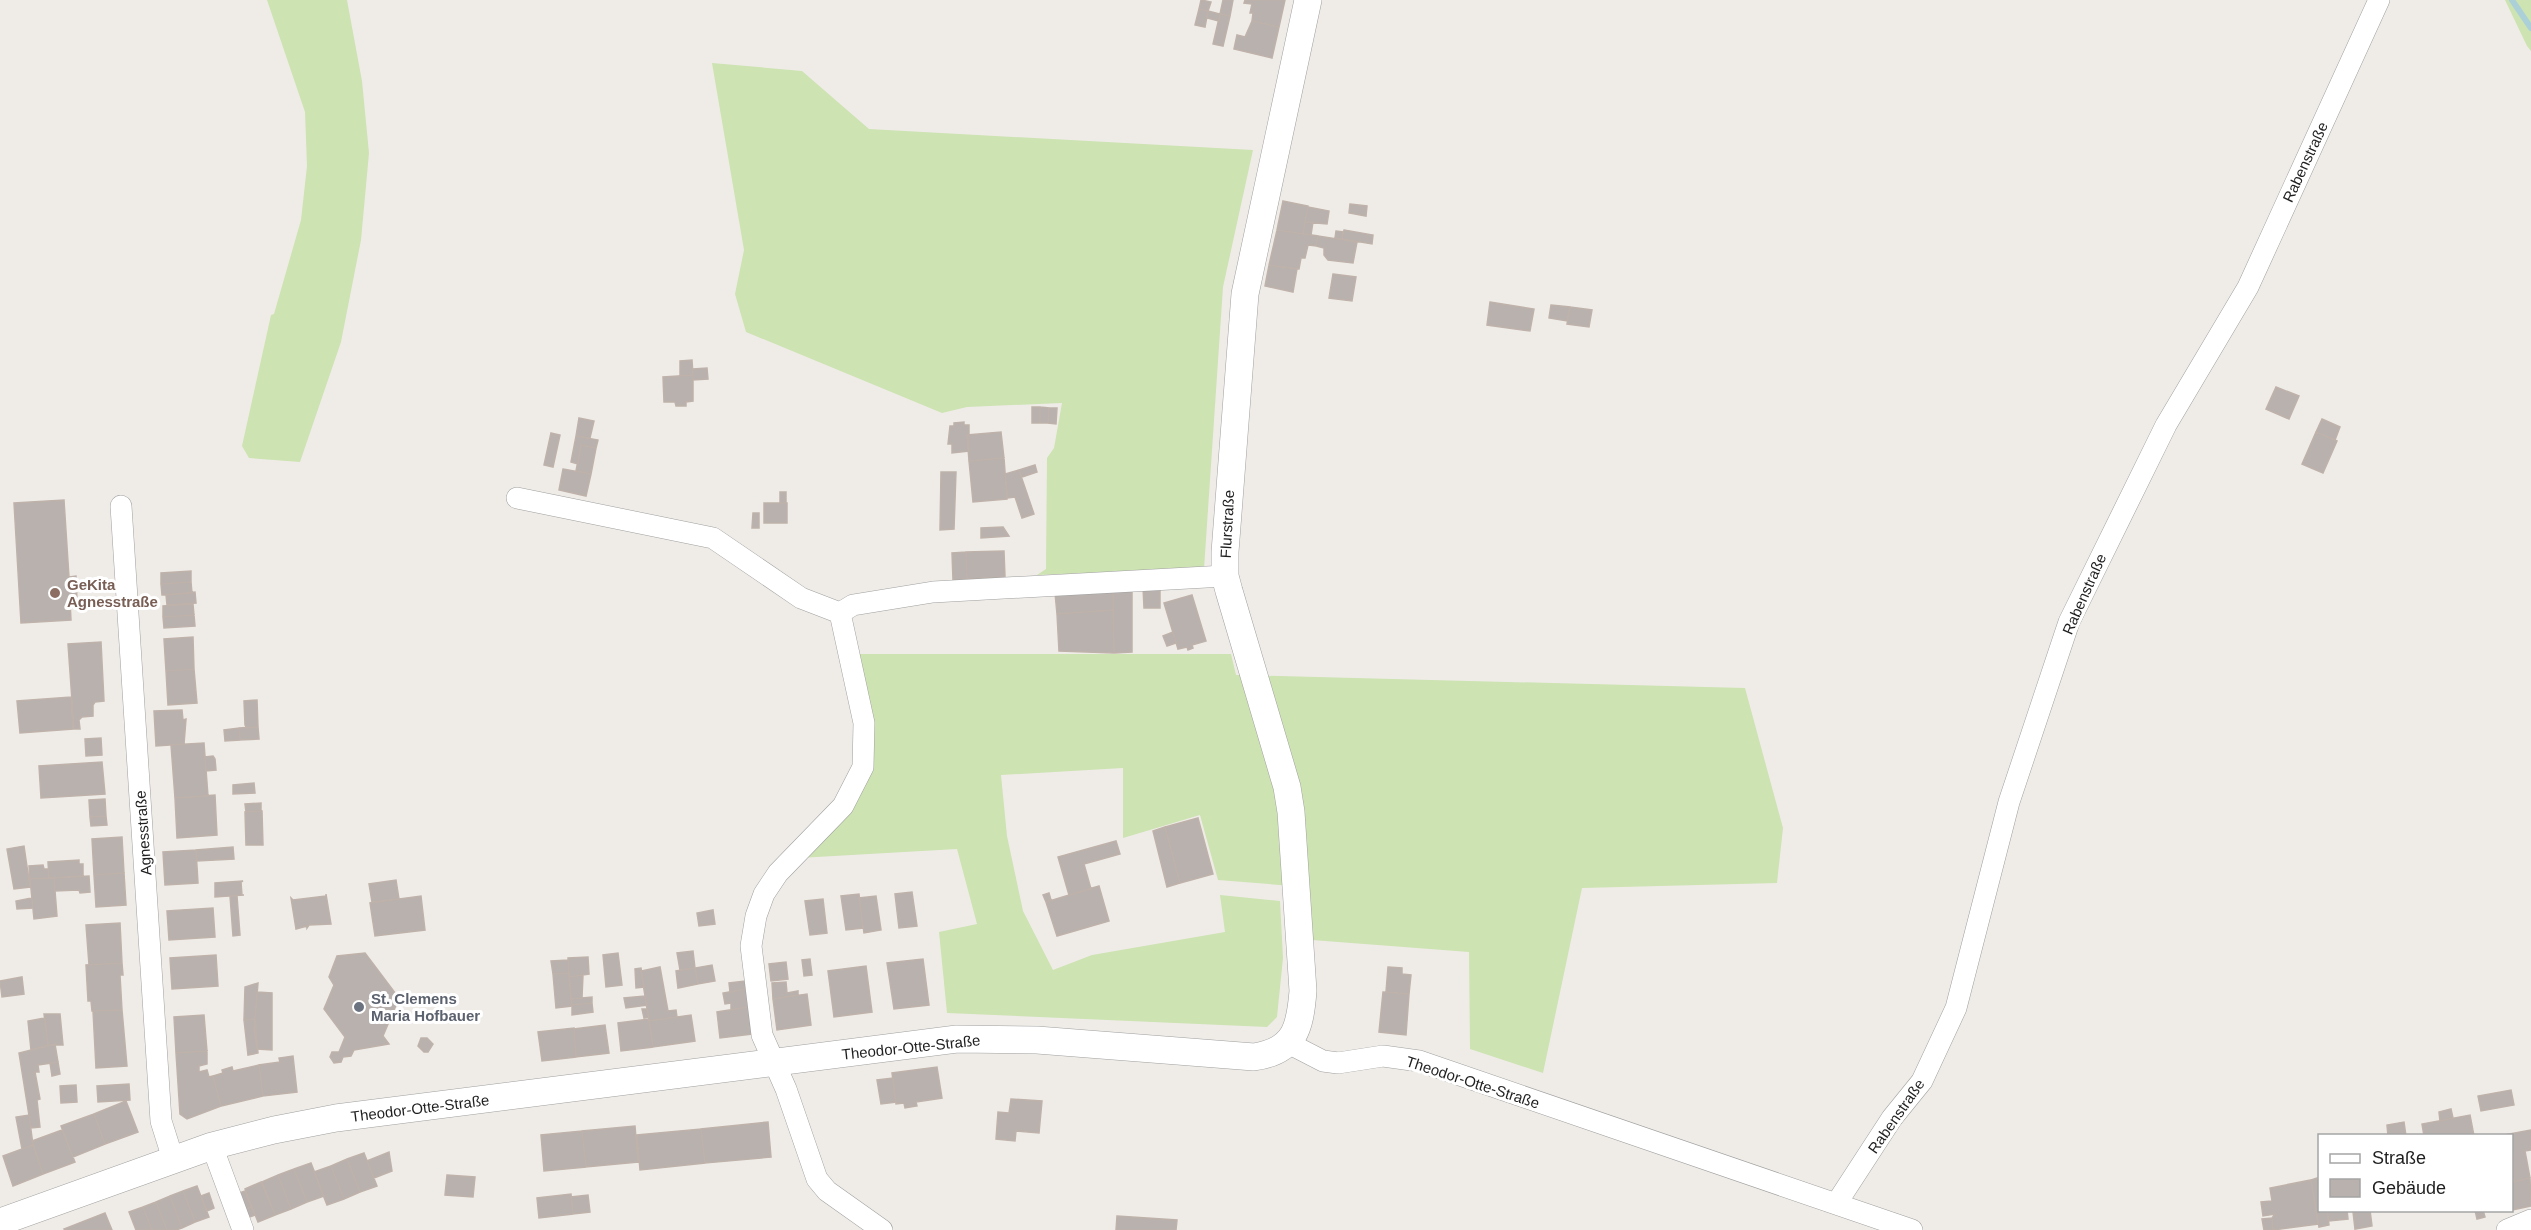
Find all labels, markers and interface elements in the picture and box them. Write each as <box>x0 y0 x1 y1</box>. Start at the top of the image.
street label: Rabenstraße <box>2279 119 2331 205</box>
street label: Flurstraße <box>1217 489 1237 559</box>
street label: Rabenstraße <box>2059 551 2109 637</box>
place label: GeKita Agnesstraße <box>67 576 158 610</box>
marker: GeKita Agnesstraße <box>48 586 62 600</box>
street label: Agnesstraße <box>132 790 154 876</box>
place label: St. Clemens Maria Hofbauer <box>371 990 480 1024</box>
marker: St. Clemens Maria Hofbauer <box>352 1000 366 1014</box>
street label: Theodor-Otte-Straße <box>841 1031 981 1063</box>
street label: Theodor-Otte-Straße <box>1404 1052 1542 1112</box>
street label: Rabenstraße <box>1864 1076 1928 1156</box>
street label: Theodor-Otte-Straße <box>350 1091 490 1125</box>
legend <box>2318 1134 2513 1212</box>
text: Straße <box>2372 1148 2426 1168</box>
text: Gebäude <box>2372 1178 2446 1198</box>

